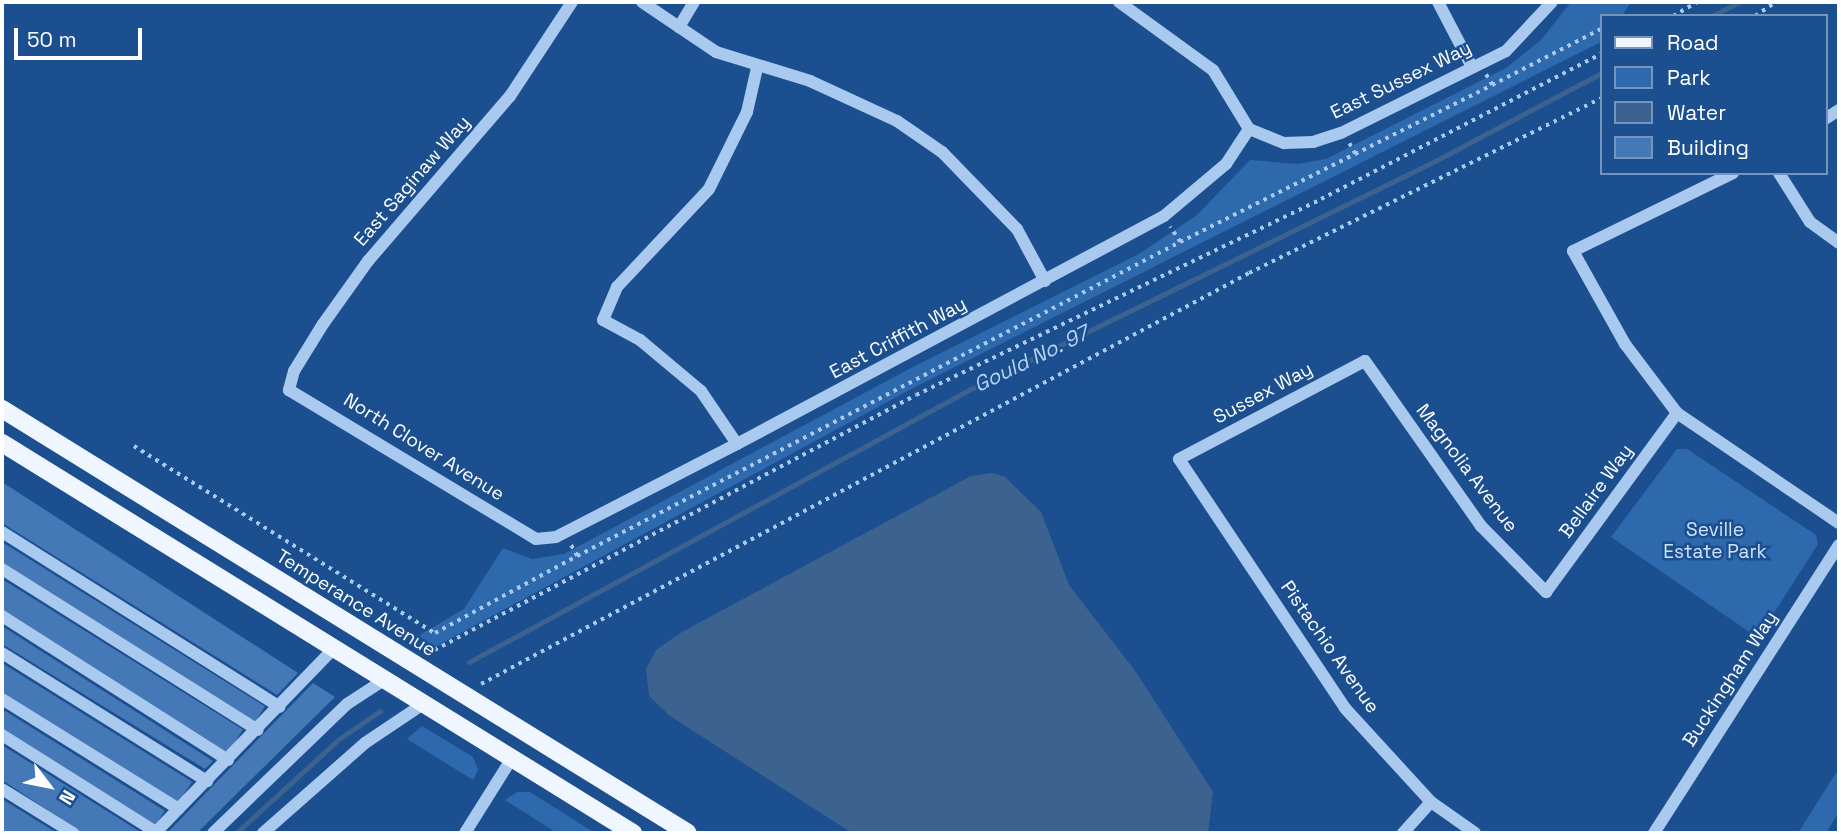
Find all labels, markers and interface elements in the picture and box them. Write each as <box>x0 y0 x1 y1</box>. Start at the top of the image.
scale bar <box>18 14 145 58</box>
legend <box>1600 14 1827 175</box>
text: 50 m <box>27 26 77 53</box>
text: Road <box>1667 29 1719 56</box>
street label: East Sussex Way <box>1327 36 1475 124</box>
text: Park <box>1667 64 1711 91</box>
text: Water <box>1667 99 1726 126</box>
street label: East Saginaw Way <box>349 111 475 251</box>
text: Building <box>1667 134 1749 161</box>
street label: East Criffith Way <box>826 292 970 384</box>
water label: Gould No. 97 <box>969 320 1093 398</box>
street label: Sussex Way <box>1210 357 1316 429</box>
street label: North Clover Avenue <box>339 388 509 506</box>
street label: Magnolia Avenue <box>1411 399 1523 537</box>
street label: Bellaire Way <box>1554 440 1638 542</box>
park label: Seville Estate Park <box>1663 519 1767 563</box>
street label: Temperance Avenue <box>272 544 440 662</box>
street label: Pistachio Avenue <box>1276 576 1384 718</box>
street label: Buckingham Way <box>1678 607 1782 751</box>
north arrow <box>14 751 84 821</box>
text: N <box>53 785 81 809</box>

